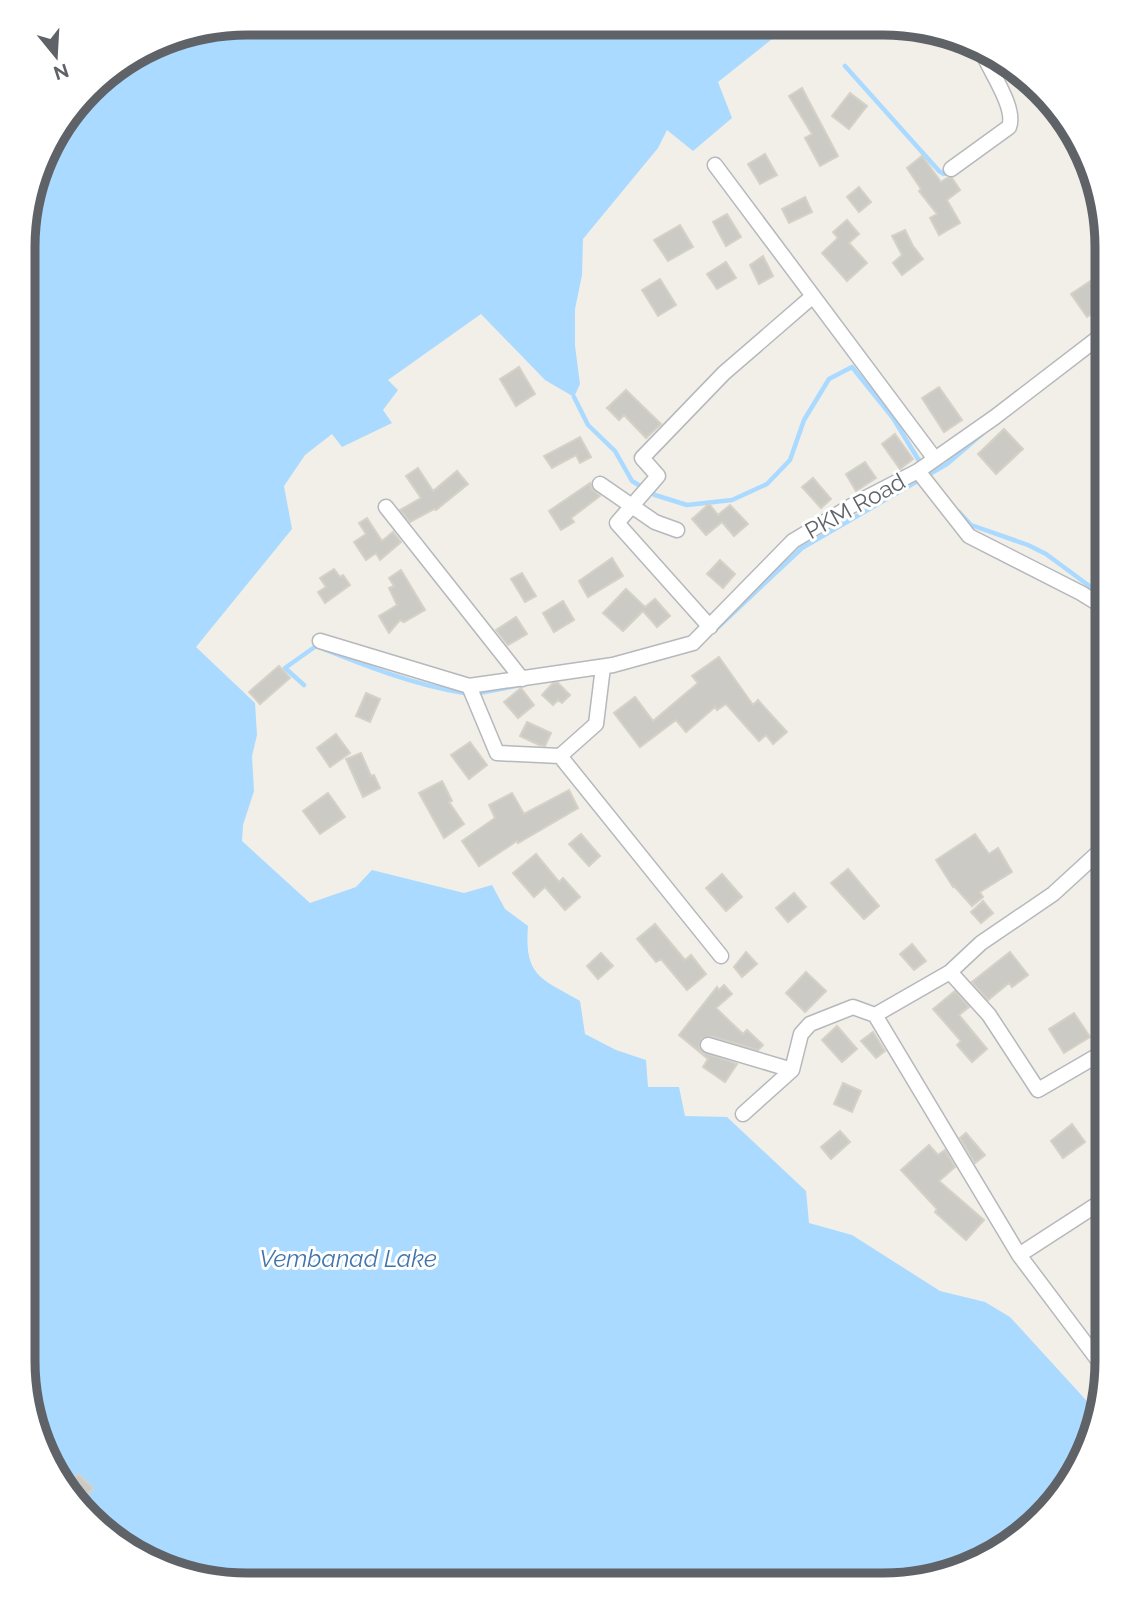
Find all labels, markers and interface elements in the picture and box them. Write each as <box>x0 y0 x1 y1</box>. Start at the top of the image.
north arrow <box>21 21 91 91</box>
text: N <box>51 59 72 85</box>
street label: PKM Road <box>800 467 910 544</box>
water label: Vembanad Lake <box>259 1244 437 1273</box>

